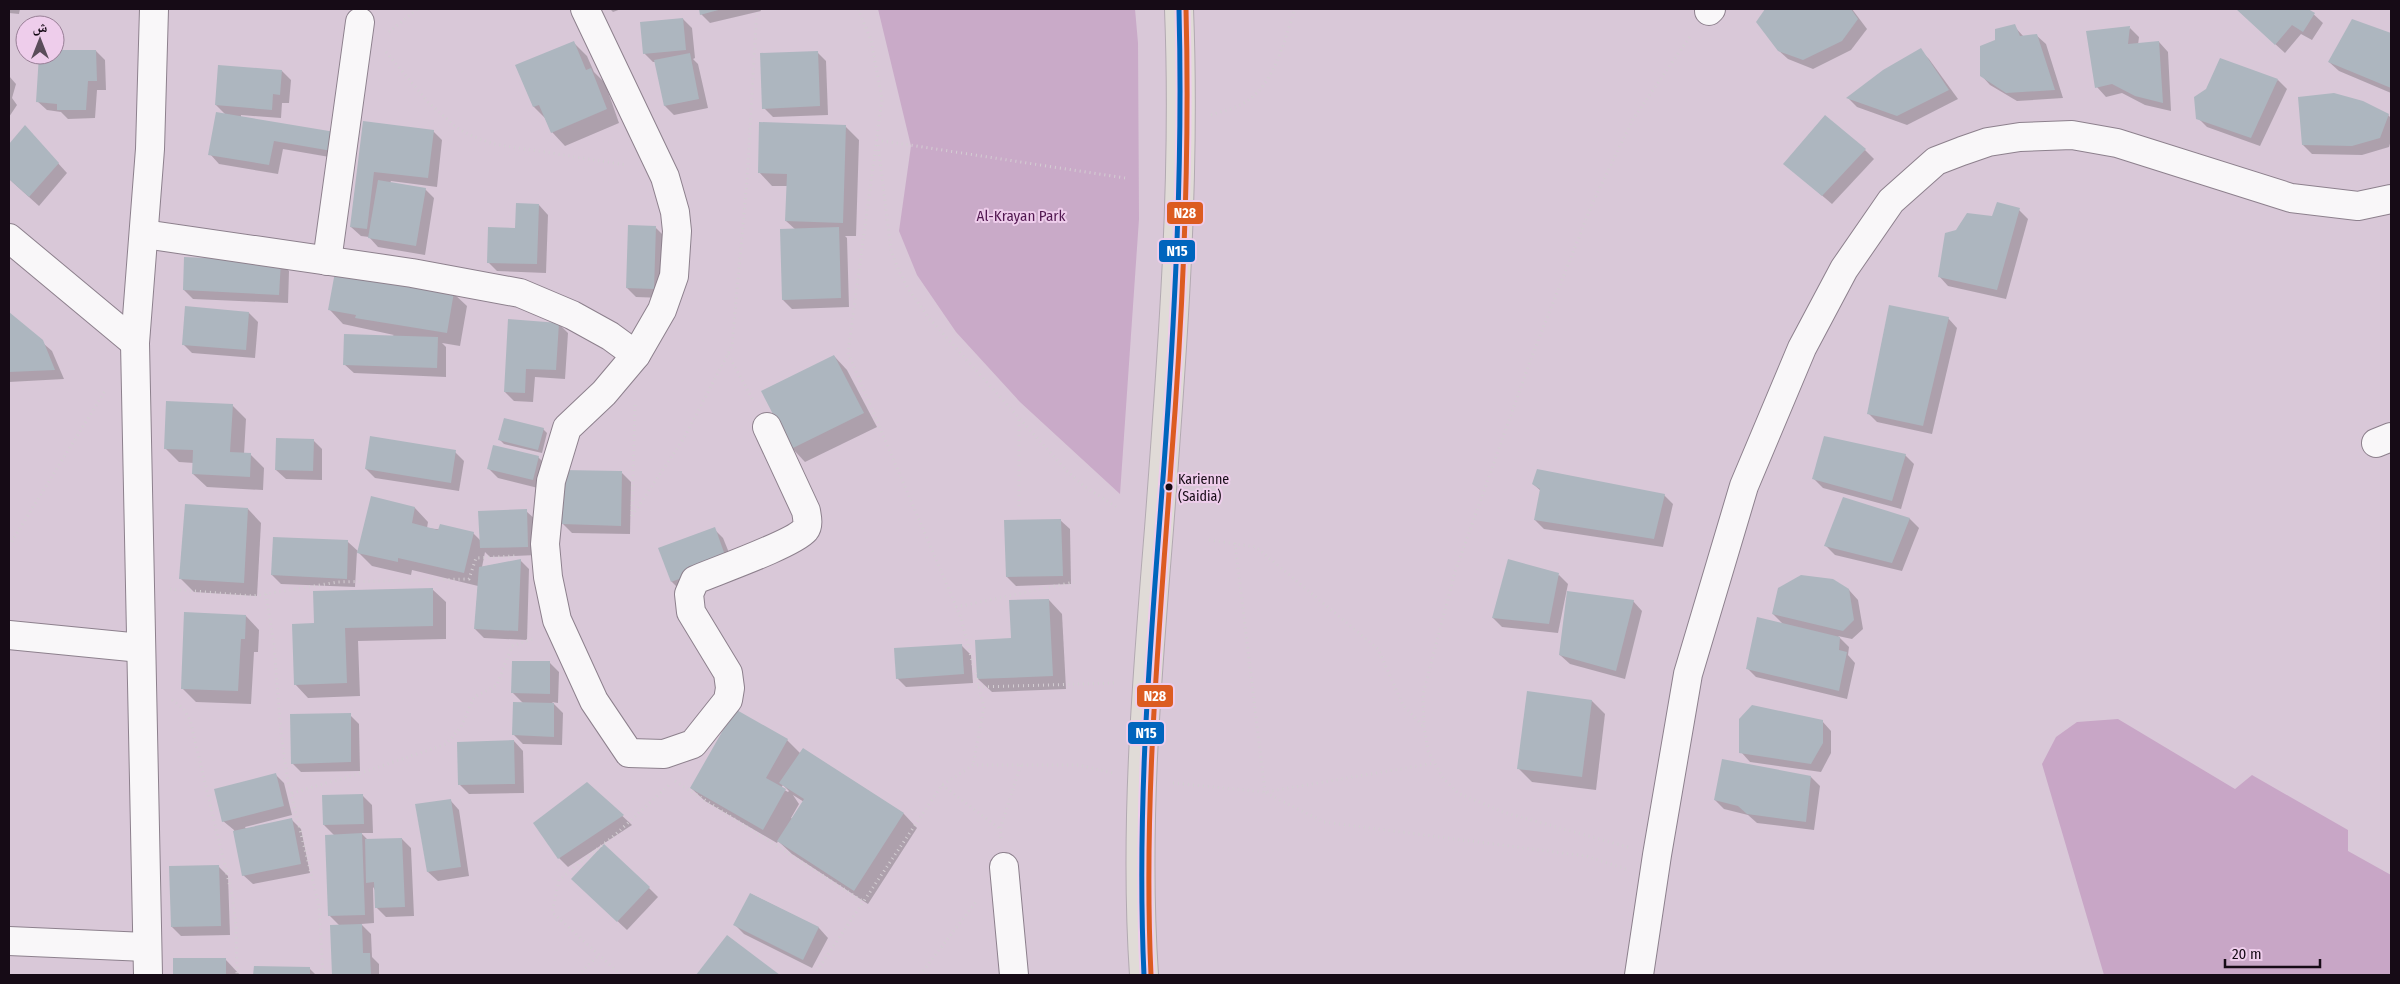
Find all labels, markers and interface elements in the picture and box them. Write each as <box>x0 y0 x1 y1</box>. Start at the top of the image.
north arrow <box>15 15 65 65</box>
text: ش <box>33 19 48 36</box>
line badge: N28 <box>1166 201 1204 225</box>
text: N28 <box>1174 205 1197 222</box>
park label: Al-Krayan Park <box>977 207 1065 225</box>
line badge: N15 <box>1158 239 1196 263</box>
text: N15 <box>1166 243 1188 260</box>
place label: Karienne (Saidia) <box>1178 471 1229 505</box>
marker: Karienne (Saidia) <box>1164 482 1174 492</box>
line badge: N28 <box>1136 684 1174 708</box>
text: N28 <box>1144 688 1167 705</box>
line badge: N15 <box>1127 721 1165 745</box>
text: N15 <box>1135 725 1157 742</box>
scale bar <box>2225 936 2320 968</box>
text: 20 m <box>2232 945 2262 963</box>

